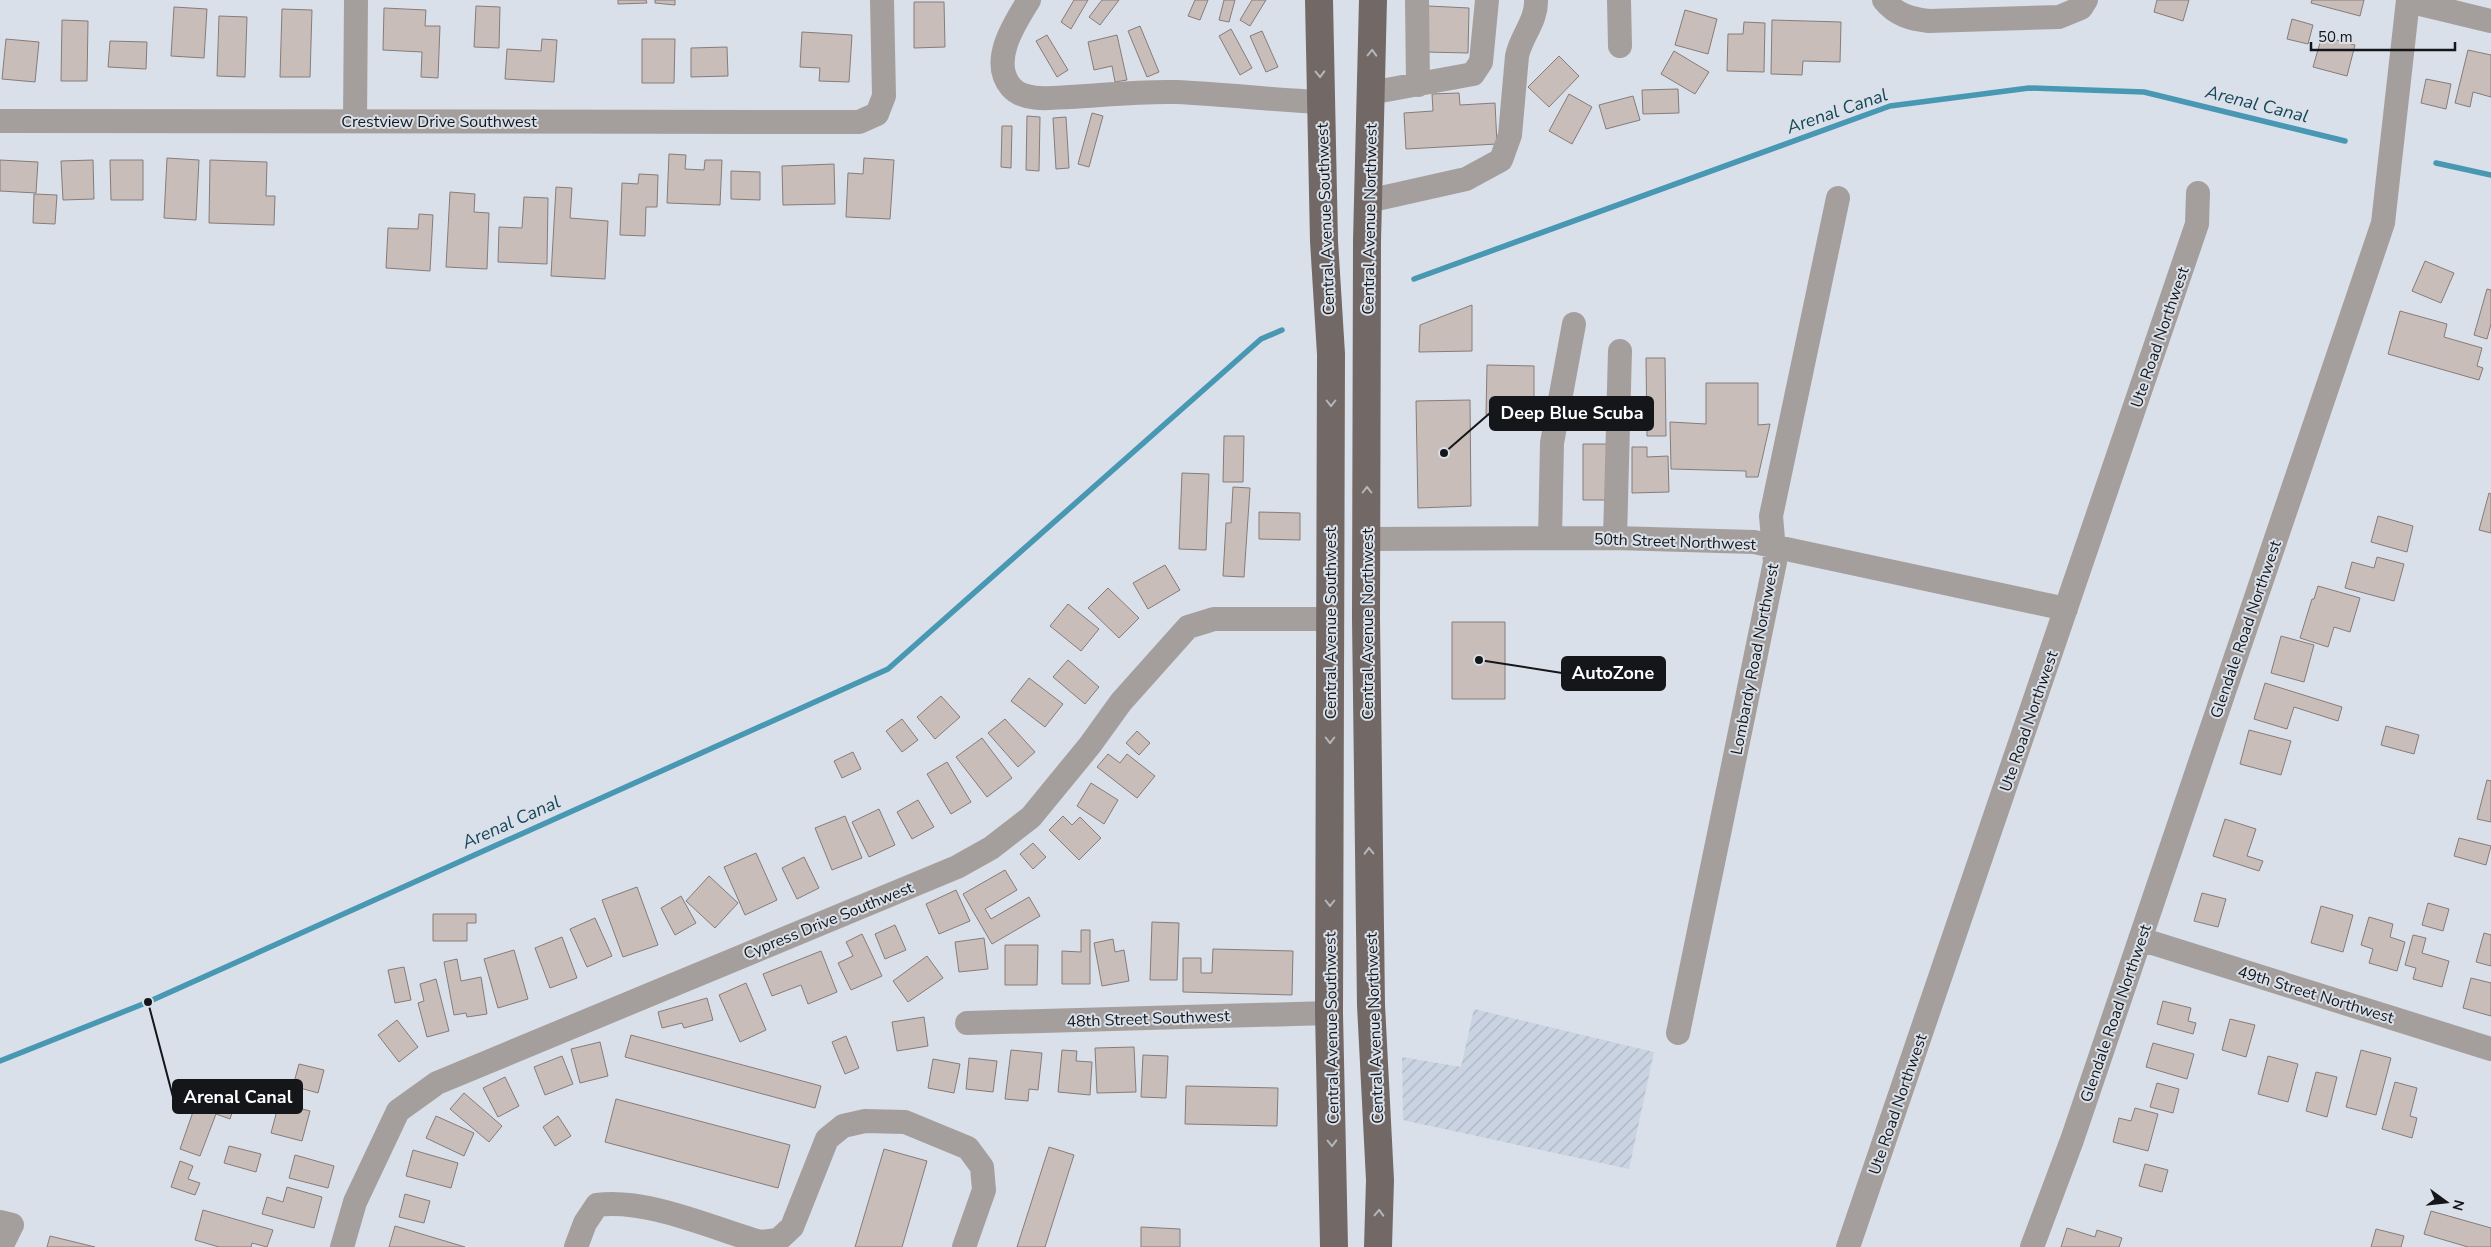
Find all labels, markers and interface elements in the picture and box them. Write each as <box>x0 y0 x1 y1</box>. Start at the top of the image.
scale bar <box>2311 20 2455 52</box>
text: 50 m <box>2318 27 2353 47</box>
one-way arrow <box>1366 48 1377 56</box>
one-way arrow <box>1315 70 1325 78</box>
water label: Arenal Canal <box>2202 79 2311 128</box>
water label: Arenal Canal <box>1782 83 1891 140</box>
street label: Crestview Drive Southwest <box>341 111 537 133</box>
street label: Central Avenue Southwest <box>1312 122 1340 315</box>
street label: Central Avenue Northwest <box>1357 123 1383 315</box>
street label: Ute Road Northwest <box>2126 264 2195 411</box>
callout: Deep Blue Scuba <box>1490 397 1653 430</box>
one-way arrow <box>1326 400 1336 407</box>
text: Deep Blue Scuba <box>1501 401 1643 425</box>
one-way arrow <box>1362 486 1372 494</box>
street label: Central Avenue Southwest <box>1320 526 1342 719</box>
street label: Central Avenue Northwest <box>1357 528 1379 720</box>
street label: 50th Street Northwest <box>1593 528 1757 556</box>
street label: Glendale Road Northwest <box>2205 537 2287 721</box>
street label: Lombardy Road Northwest <box>1726 561 1784 757</box>
street label: Ute Road Northwest <box>1995 648 2064 795</box>
callout: AutoZone <box>1562 657 1665 690</box>
text: AutoZone <box>1572 661 1654 685</box>
one-way arrow <box>1325 737 1335 745</box>
water label: Arenal Canal <box>457 790 564 855</box>
one-way arrow <box>1364 847 1374 854</box>
street label: Cypress Drive Southwest <box>740 877 917 965</box>
one-way arrow <box>1324 899 1335 907</box>
street label: Glendale Road Northwest <box>2075 921 2157 1105</box>
street label: Central Avenue Southwest <box>1319 931 1345 1124</box>
street label: Central Avenue Northwest <box>1361 931 1389 1124</box>
street label: 49th Street Northwest <box>2235 961 2397 1029</box>
street label: 48th Street Southwest <box>1066 1005 1230 1033</box>
street label: Ute Road Northwest <box>1864 1031 1933 1178</box>
callout: Arenal Canal <box>173 1080 302 1113</box>
text: Arenal Canal <box>184 1085 293 1109</box>
one-way arrow <box>1327 1140 1337 1147</box>
north arrow <box>2421 1177 2471 1227</box>
text: N <box>2448 1198 2469 1213</box>
one-way arrow <box>1374 1209 1385 1217</box>

